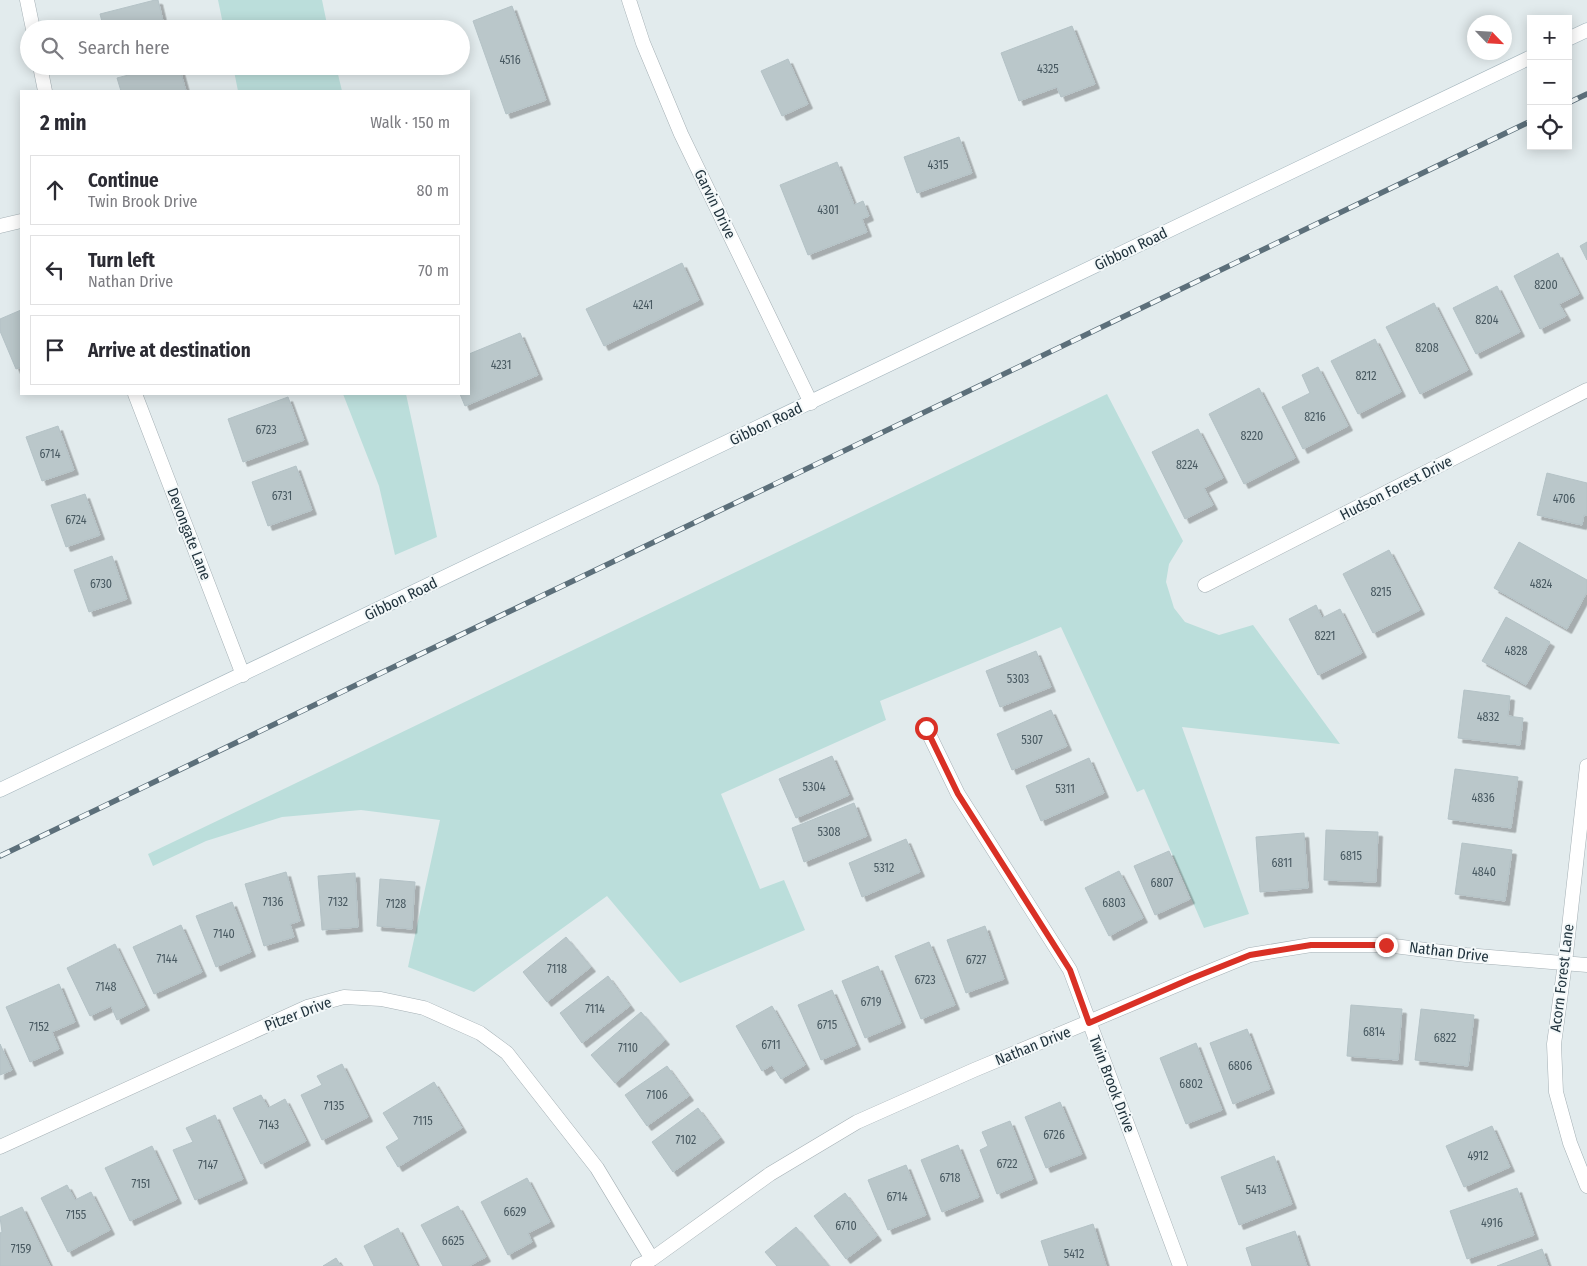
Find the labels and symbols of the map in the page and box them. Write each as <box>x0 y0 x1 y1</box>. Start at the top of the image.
north arrow <box>1467 15 1512 60</box>
house number: 4516 <box>499 53 521 67</box>
house number: 4325 <box>1037 62 1059 76</box>
house number: 4315 <box>928 158 949 172</box>
street label: Garvin Drive <box>691 166 739 242</box>
house number: 4301 <box>817 203 839 217</box>
street label: Gibbon Road <box>1092 224 1170 274</box>
house number: 8200 <box>1534 278 1558 292</box>
house number: 4241 <box>633 298 653 312</box>
house number: 8204 <box>1475 313 1499 327</box>
house number: 8208 <box>1415 341 1439 355</box>
house number: 4231 <box>491 358 511 372</box>
house number: 8212 <box>1356 369 1376 383</box>
street label: Gibbon Road <box>727 399 805 449</box>
house number: 8216 <box>1304 410 1326 424</box>
house number: 6723 <box>255 423 277 437</box>
house number: 8220 <box>1241 429 1263 443</box>
house number: 6714 <box>40 447 61 461</box>
street label: Hudson Forest Drive <box>1337 452 1455 524</box>
house number: 8224 <box>1176 458 1198 472</box>
street label: Devongate Lane <box>163 485 215 583</box>
house number: 6731 <box>272 489 292 503</box>
house number: 4706 <box>1553 492 1575 506</box>
house number: 6724 <box>65 513 87 527</box>
street label: Gibbon Road <box>362 574 440 624</box>
house number: 6730 <box>90 577 112 591</box>
house number: 4824 <box>1530 577 1552 591</box>
house number: 8215 <box>1370 585 1392 599</box>
house number: 8221 <box>1315 629 1335 643</box>
house number: 4828 <box>1504 644 1528 658</box>
house number: 5303 <box>1007 672 1029 686</box>
house number: 4832 <box>1477 710 1499 724</box>
route start <box>915 717 938 740</box>
house number: 5307 <box>1021 733 1043 747</box>
house number: 5304 <box>803 780 826 794</box>
house number: 5311 <box>1055 782 1075 796</box>
house number: 4836 <box>1471 791 1495 805</box>
house number: 5308 <box>817 825 841 839</box>
house number: 6815 <box>1340 849 1362 863</box>
house number: 6811 <box>1272 856 1292 870</box>
house number: 5312 <box>874 861 894 875</box>
house number: 4840 <box>1472 865 1496 879</box>
house number: 6807 <box>1151 876 1174 890</box>
house number: 7136 <box>263 895 283 909</box>
house number: 7132 <box>328 895 348 909</box>
house number: 6803 <box>1102 896 1126 910</box>
house number: 7128 <box>386 897 406 911</box>
street label: Acorn Forest Lane <box>1546 923 1578 1033</box>
house number: 7140 <box>213 927 235 941</box>
route end <box>1375 934 1398 957</box>
street label: Nathan Drive <box>1408 938 1490 966</box>
house number: 7144 <box>156 952 178 966</box>
house number: 6727 <box>966 953 986 967</box>
house number: 7118 <box>547 962 567 976</box>
house number: 6723 <box>914 973 936 987</box>
house number: 7148 <box>95 980 117 994</box>
street label: Pitzer Drive <box>262 993 334 1035</box>
house number: 6719 <box>861 995 882 1009</box>
house number: 7114 <box>585 1002 605 1016</box>
house number: 6715 <box>817 1018 838 1032</box>
house number: 7152 <box>29 1020 49 1034</box>
street label: Nathan Drive <box>993 1023 1073 1069</box>
house number: 6814 <box>1363 1025 1385 1039</box>
house number: 6822 <box>1434 1031 1456 1045</box>
street label: Twin Brook Drive <box>1085 1033 1139 1135</box>
house number: 6711 <box>761 1038 781 1052</box>
house number: 7110 <box>618 1041 638 1055</box>
house number: 6806 <box>1228 1059 1252 1073</box>
house number: 6802 <box>1179 1077 1203 1091</box>
house number: 7106 <box>646 1088 668 1102</box>
house number: 7135 <box>324 1099 345 1113</box>
house number: 7115 <box>413 1114 433 1128</box>
house number: 7143 <box>259 1118 279 1132</box>
house number: 6726 <box>1043 1128 1065 1142</box>
house number: 7102 <box>676 1133 696 1147</box>
house number: 4912 <box>1467 1149 1489 1163</box>
house number: 6722 <box>996 1157 1018 1171</box>
house number: 7147 <box>198 1158 218 1172</box>
house number: 6718 <box>939 1171 961 1185</box>
house number: 7151 <box>132 1177 150 1191</box>
house number: 5413 <box>1246 1183 1266 1197</box>
house number: 6714 <box>887 1190 908 1204</box>
house number: 6629 <box>504 1205 527 1219</box>
house number: 7155 <box>66 1208 87 1222</box>
house number: 4916 <box>1481 1216 1503 1230</box>
house number: 6710 <box>835 1219 857 1233</box>
house number: 6625 <box>442 1234 465 1248</box>
house number: 7159 <box>11 1242 31 1256</box>
house number: 5412 <box>1064 1247 1084 1261</box>

